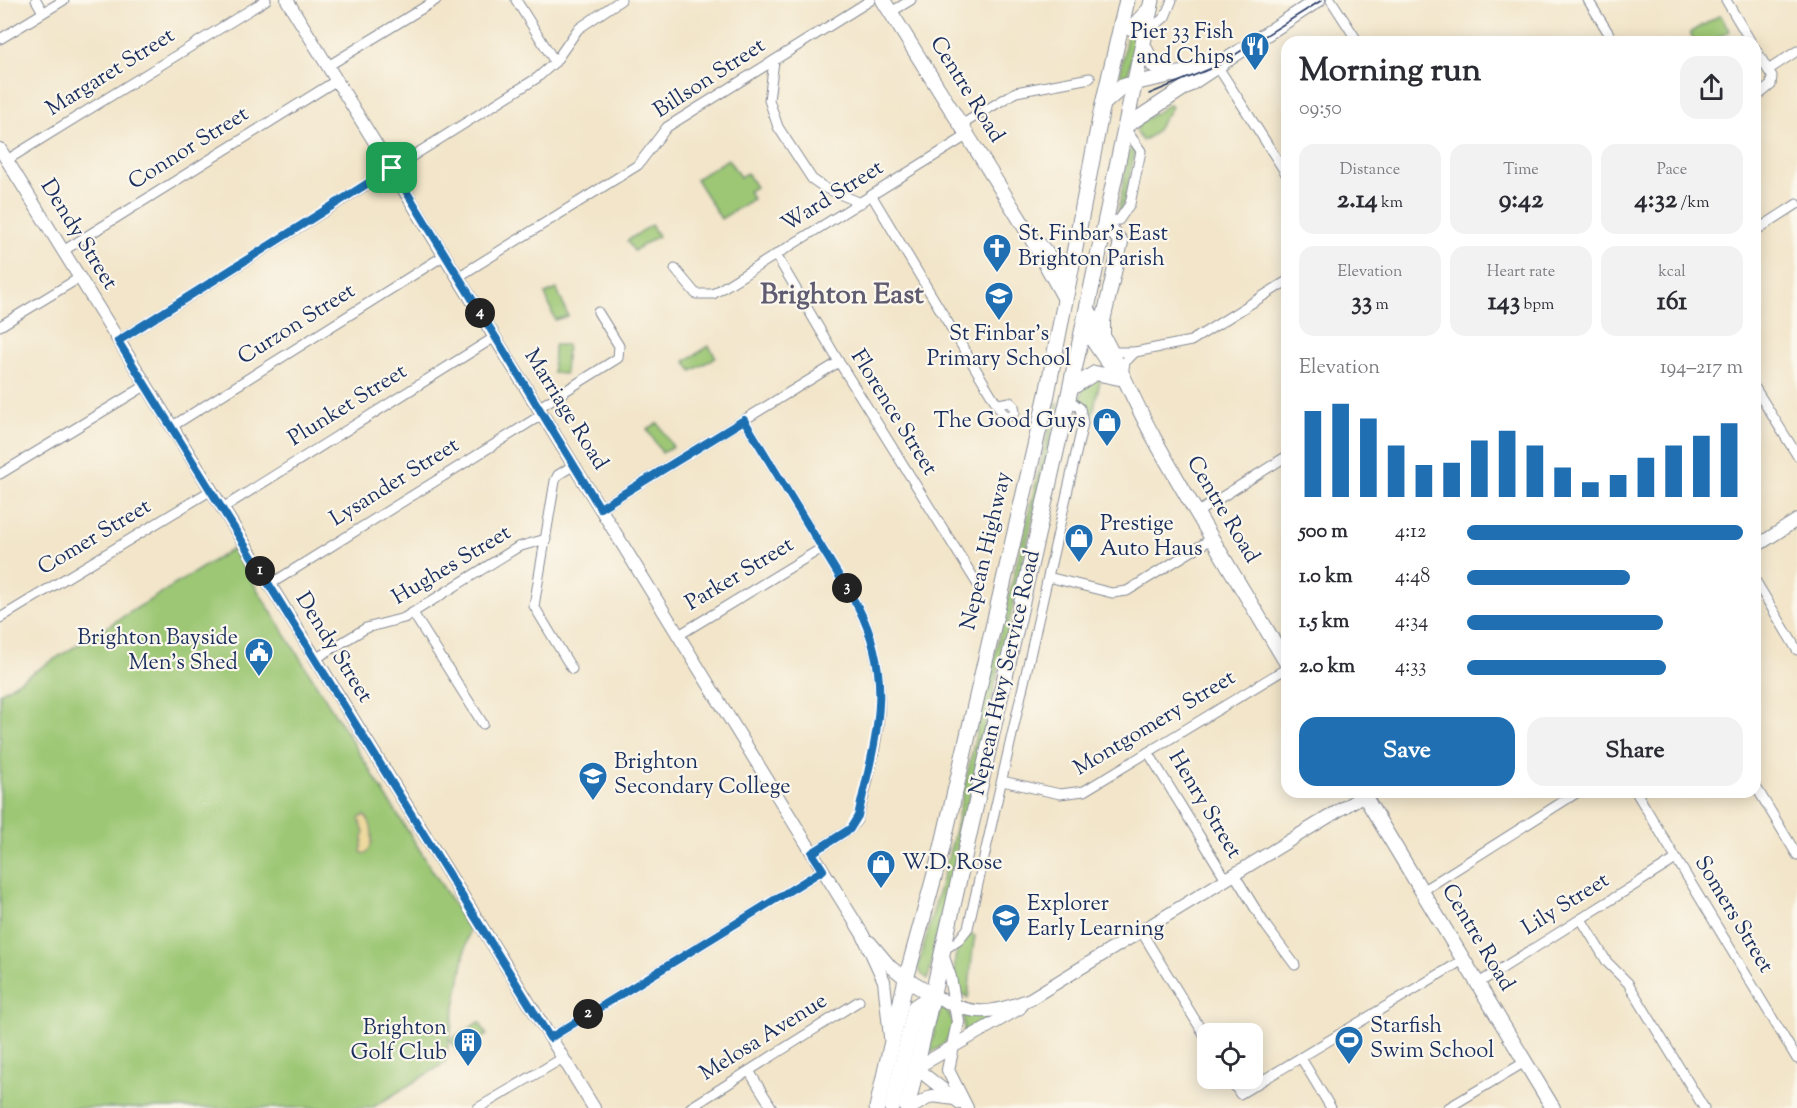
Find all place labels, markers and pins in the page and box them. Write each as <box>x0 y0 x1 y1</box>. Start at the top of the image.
place label: Pier 33 Fish and Chips <box>1130 17 1234 74</box>
restaurant icon: Pier 33 Fish and Chips <box>1239 30 1271 72</box>
pin <box>366 142 417 193</box>
place label: St. Finbar's East Brighton Parish <box>1018 219 1168 276</box>
church icon: St. Finbar's East Brighton Parish <box>981 232 1013 274</box>
school or university icon: St Finbar's Primary School <box>983 280 1015 322</box>
pin: 4 <box>465 298 495 328</box>
place label: St Finbar's Primary School <box>927 319 1071 376</box>
place label: The Good Guys <box>933 406 1086 438</box>
shop icon: The Good Guys <box>1091 406 1123 448</box>
place label: Prestige Auto Haus <box>1100 509 1203 566</box>
shop icon: Prestige Auto Haus <box>1063 522 1095 564</box>
pin: 1 <box>245 556 275 586</box>
pin: 3 <box>832 573 862 603</box>
place label: Brighton Bayside Men's Shed <box>77 623 238 680</box>
public building icon: Brighton Bayside Men's Shed <box>243 636 275 678</box>
place label: Brighton Secondary College <box>614 747 791 804</box>
school or university icon: Brighton Secondary College <box>577 760 609 802</box>
shop icon: W.D. Rose <box>865 848 897 890</box>
place label: W.D. Rose <box>902 848 1002 880</box>
place label: Explorer Early Learning <box>1027 889 1164 946</box>
school or university icon: Explorer Early Learning <box>990 902 1022 944</box>
pin: 2 <box>573 999 603 1029</box>
place label: Starfish Swim School <box>1370 1011 1494 1068</box>
place label: Brighton Golf Club <box>351 1013 447 1070</box>
sports icon: Starfish Swim School <box>1333 1024 1365 1066</box>
building icon: Brighton Golf Club <box>452 1026 484 1068</box>

